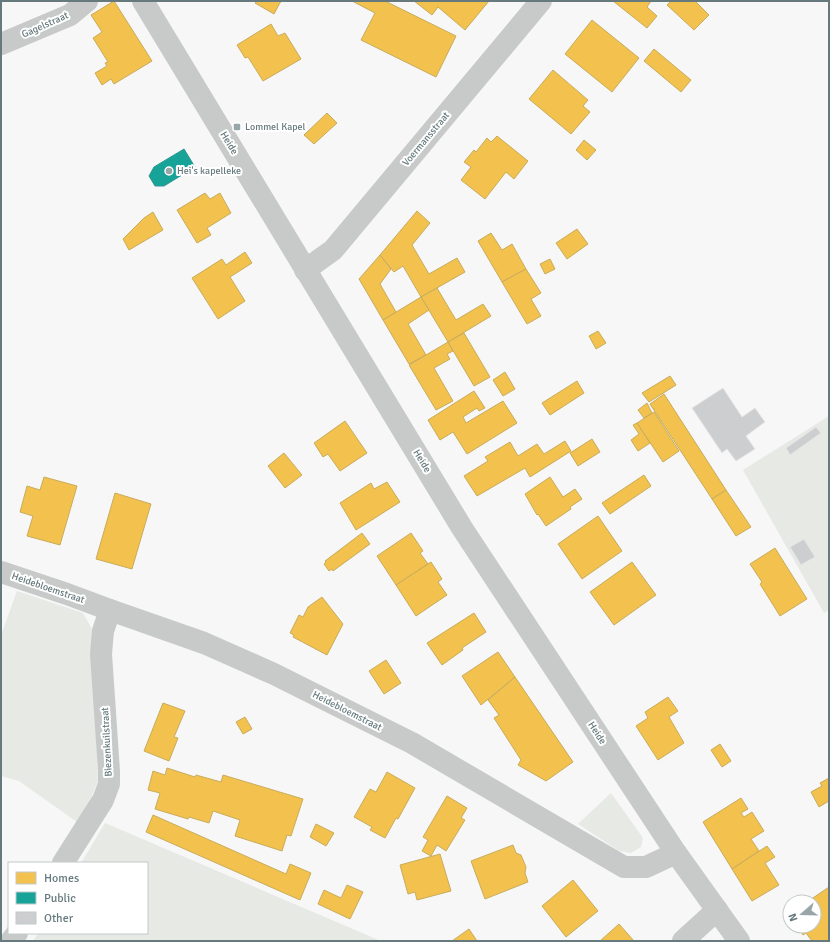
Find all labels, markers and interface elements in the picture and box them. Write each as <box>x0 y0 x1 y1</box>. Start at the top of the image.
street label: Gagelstraat <box>20 9 71 41</box>
street label: Voermansstraat <box>400 109 452 169</box>
place label: Lommel Kapel <box>245 121 306 133</box>
marker: Lommel Kapel <box>232 122 242 132</box>
street label: Heide <box>217 129 241 157</box>
place label: Hei's kapelleke <box>177 165 241 177</box>
marker: Hei's kapelleke <box>164 166 174 176</box>
street label: Heide <box>410 447 434 475</box>
street label: Heidebloemstraat <box>10 570 86 606</box>
street label: Heidebloemstraat <box>310 688 384 734</box>
street label: Biezenkuilstraat <box>99 706 115 777</box>
street label: Heide <box>585 719 609 747</box>
legend <box>8 862 148 934</box>
text: Homes <box>44 871 79 886</box>
text: Public <box>44 891 76 906</box>
north arrow <box>782 894 822 934</box>
text: Other <box>44 911 74 926</box>
text: N <box>786 911 800 923</box>

